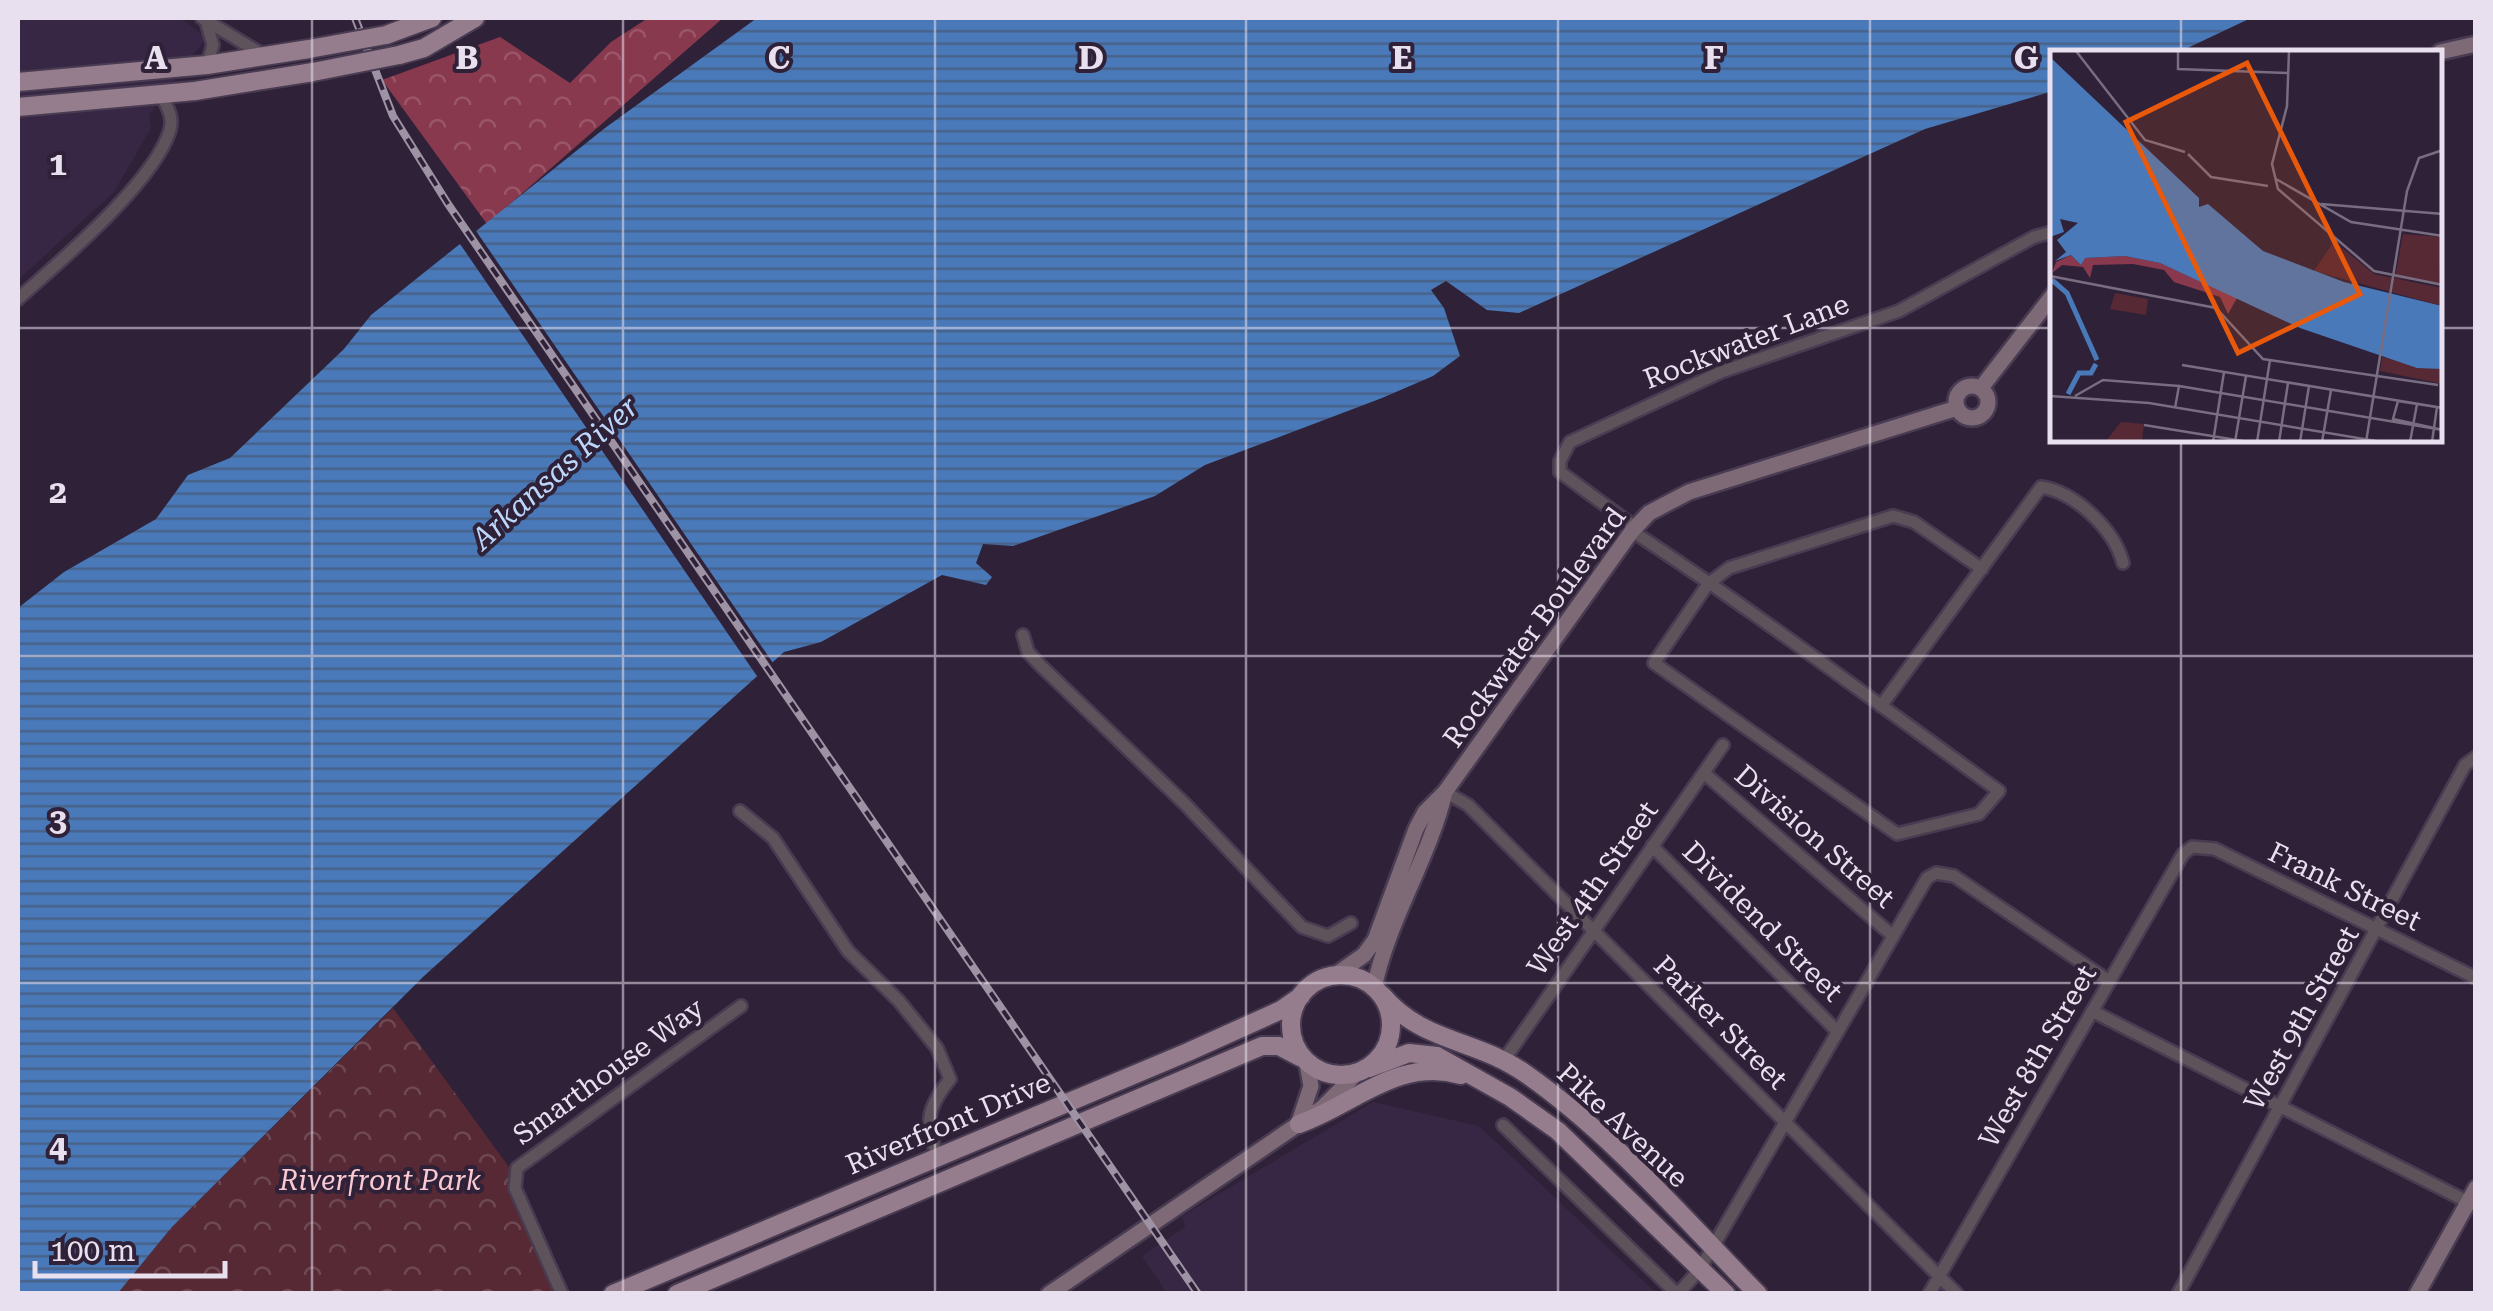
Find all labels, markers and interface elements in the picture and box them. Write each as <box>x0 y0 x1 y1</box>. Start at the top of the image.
text: A <box>144 39 168 77</box>
text: B <box>455 39 479 77</box>
text: C <box>768 39 790 77</box>
text: D <box>1078 39 1104 77</box>
text: E <box>1392 39 1412 77</box>
text: F <box>1704 39 1724 77</box>
text: G <box>2014 39 2039 77</box>
inset map <box>2050 50 2443 442</box>
text: 1 <box>49 145 67 183</box>
street label: Rockwater Lane <box>1639 287 1854 396</box>
water label: Arkansas River <box>463 389 645 558</box>
text: 2 <box>49 473 67 511</box>
street label: Rockwater Boulevard <box>1436 501 1633 754</box>
street label: Division Street <box>1728 758 1901 915</box>
street label: West 4th Street <box>1520 795 1665 982</box>
text: 3 <box>49 801 67 839</box>
street label: Dividend Street <box>1676 835 1849 1008</box>
street label: Frank Street <box>2263 835 2426 938</box>
street label: West 9th Street <box>2237 921 2366 1116</box>
street label: Parker Street <box>1647 949 1794 1096</box>
street label: West 8th Street <box>1972 959 2103 1153</box>
street label: Smarthouse Way <box>507 991 710 1152</box>
street label: Pike Avenue <box>1550 1056 1695 1194</box>
street label: Riverfront Drive <box>841 1066 1055 1181</box>
text: 4 <box>49 1128 67 1166</box>
park label: Riverfront Park <box>278 1164 482 1197</box>
scale bar <box>35 1216 225 1278</box>
text: 100 m <box>50 1233 135 1268</box>

